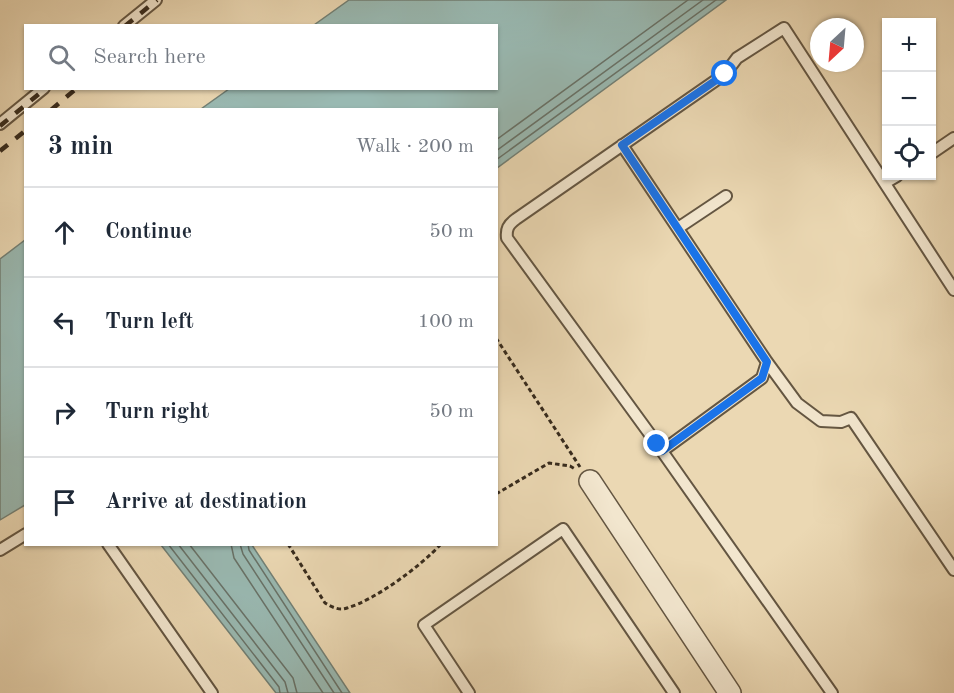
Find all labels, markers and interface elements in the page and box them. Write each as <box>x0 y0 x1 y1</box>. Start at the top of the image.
north arrow <box>810 18 864 72</box>
map controls <box>882 18 936 180</box>
button: + <box>882 18 936 72</box>
search box <box>24 24 498 90</box>
icon: search <box>45 41 78 74</box>
text: Search here <box>93 46 206 68</box>
route start <box>711 60 737 86</box>
button: − <box>882 72 936 126</box>
button: locate <box>882 126 936 180</box>
text: 3 min <box>48 134 113 160</box>
text: Walk · 200 m <box>355 137 474 157</box>
icon: ahead <box>48 216 81 249</box>
text: Continue <box>105 221 192 243</box>
text: 50 m <box>429 222 474 242</box>
icon: left <box>48 306 81 339</box>
text: Turn left <box>105 311 194 333</box>
text: 100 m <box>418 312 474 332</box>
icon: right <box>48 396 81 429</box>
text: Turn right <box>105 401 209 423</box>
text: 50 m <box>429 402 474 422</box>
route end <box>643 430 669 456</box>
icon: arrive <box>48 486 81 519</box>
text: Arrive at destination <box>105 491 307 513</box>

